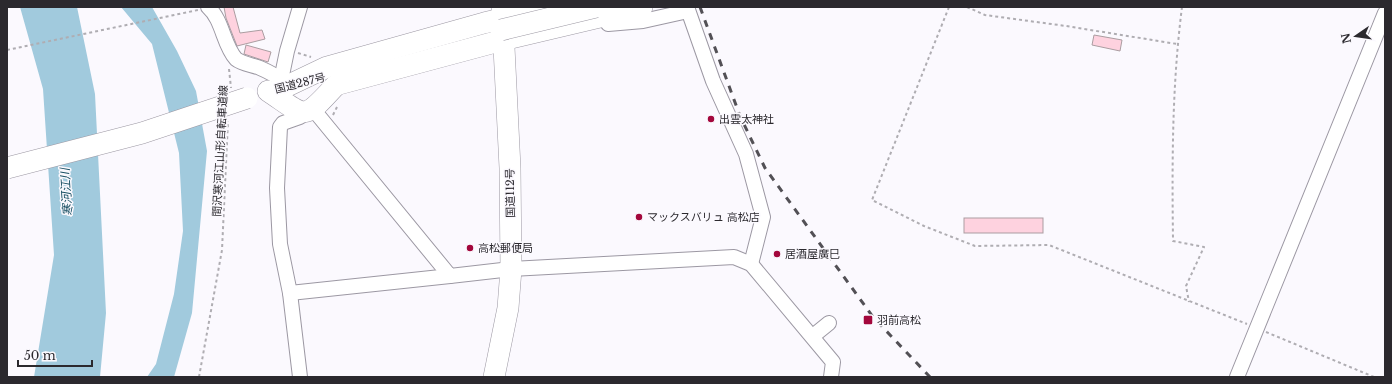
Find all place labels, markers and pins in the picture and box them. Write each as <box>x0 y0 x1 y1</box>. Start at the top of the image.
place label: 出雲太神社 <box>719 112 774 126</box>
marker: 出雲太神社 <box>706 114 716 124</box>
place label: マックスバリュ 高松店 <box>647 210 760 224</box>
marker: マックスバリュ 高松店 <box>634 212 644 222</box>
place label: 高松郵便局 <box>478 241 533 255</box>
marker: 高松郵便局 <box>465 243 475 253</box>
place label: 居酒屋廣巳 <box>785 247 840 261</box>
marker: 居酒屋廣巳 <box>772 249 782 259</box>
place label: 羽前高松 <box>877 313 921 327</box>
marker: 羽前高松 <box>862 314 874 326</box>

